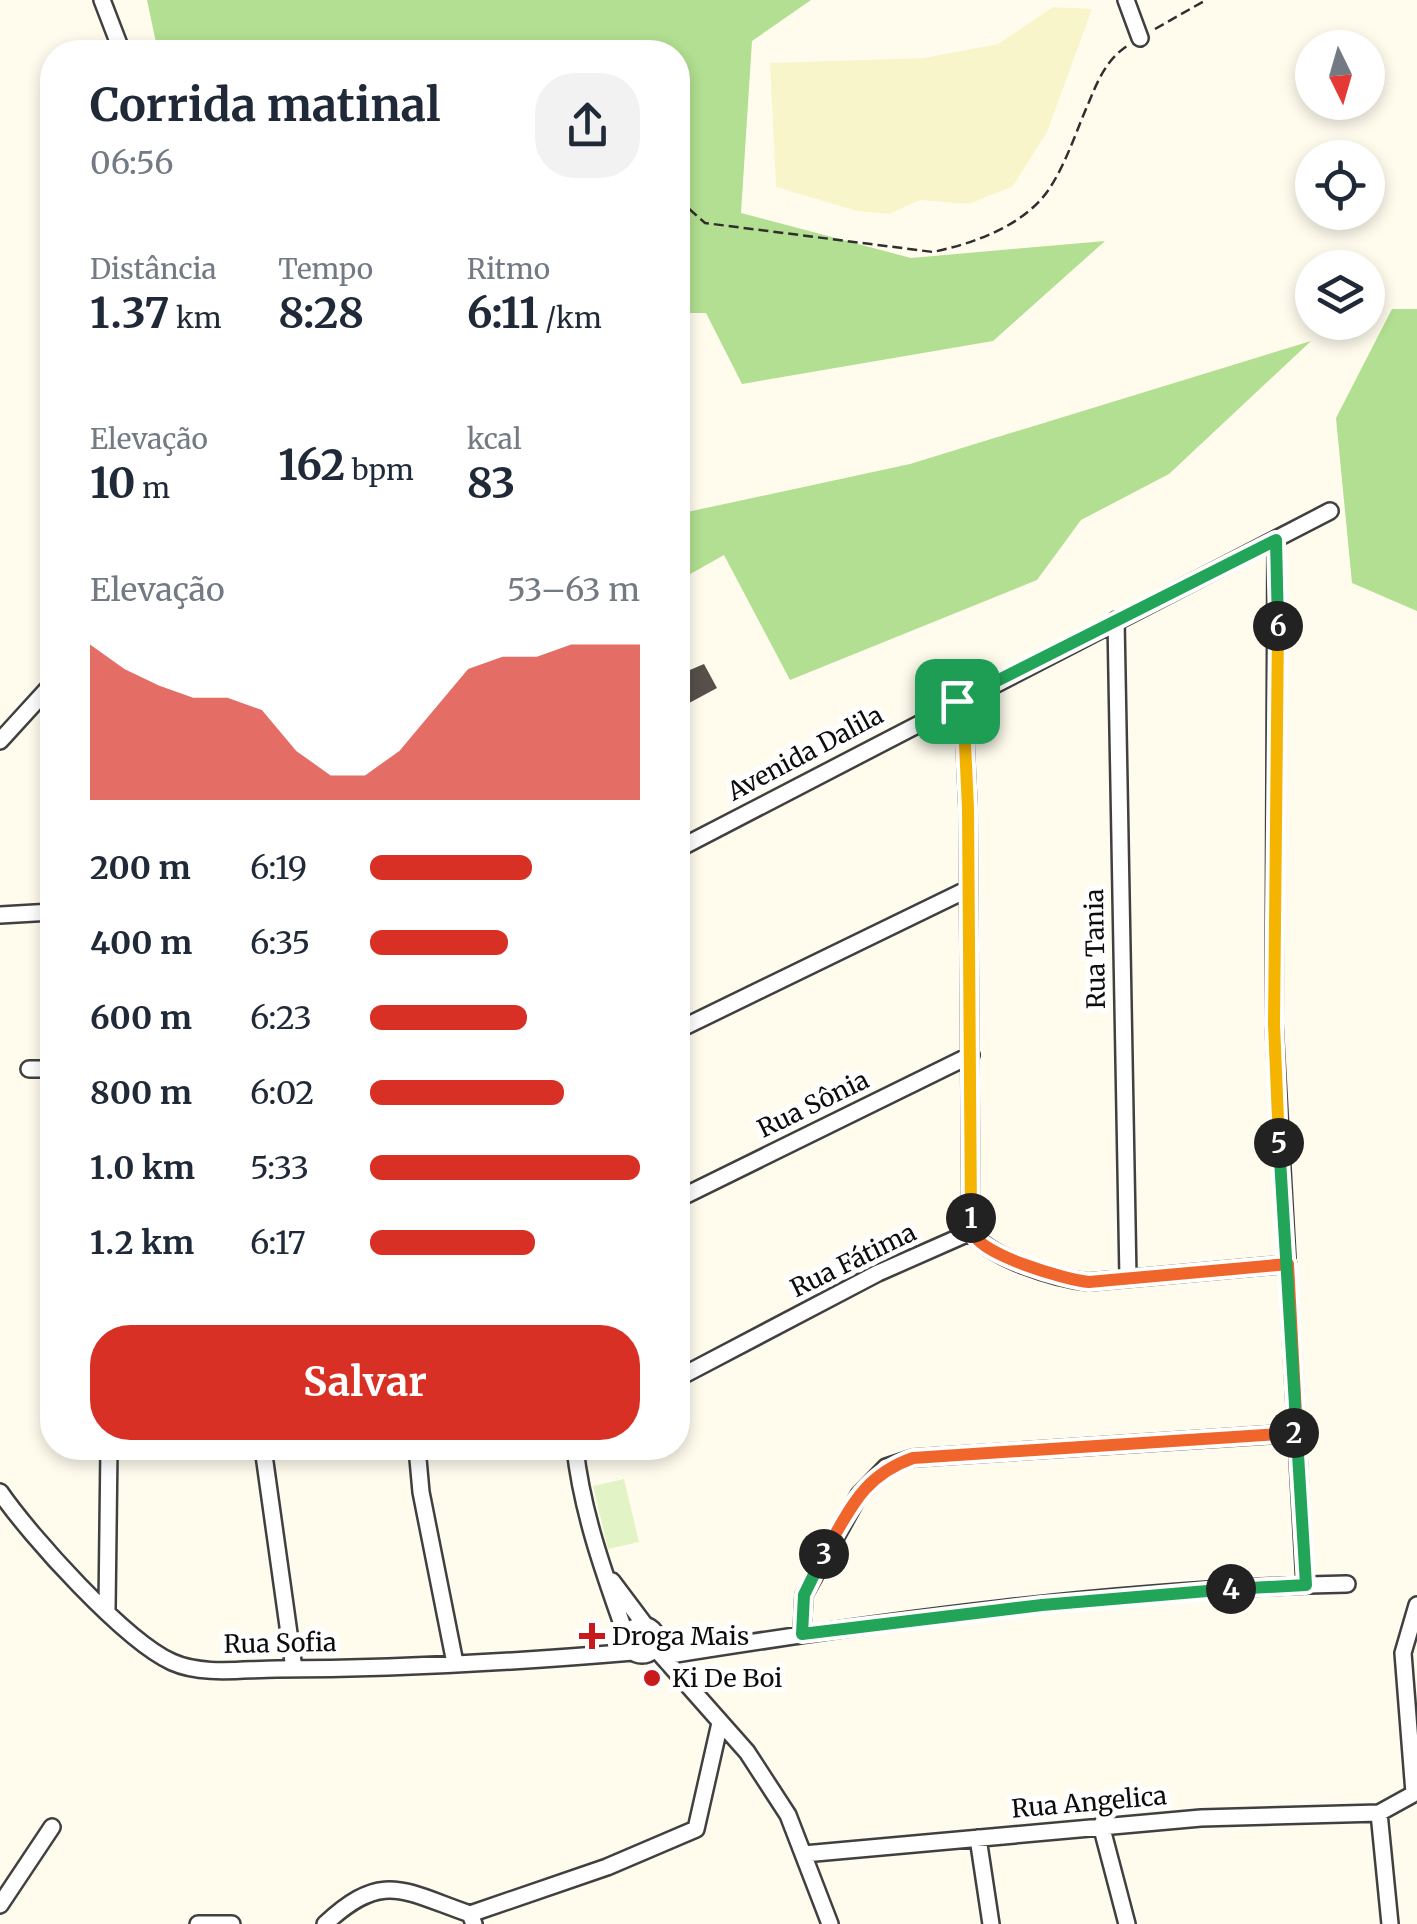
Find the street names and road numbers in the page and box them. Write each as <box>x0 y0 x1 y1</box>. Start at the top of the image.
street label: Avenida Dalila <box>721 699 888 808</box>
street label: Rua Tania <box>1078 889 1112 1009</box>
street label: Rua Sônia <box>752 1063 874 1145</box>
street label: Rua Fátima <box>785 1216 921 1304</box>
street label: Rua Sofia <box>223 1626 337 1660</box>
street label: Rua Angelica <box>1010 1779 1168 1825</box>

